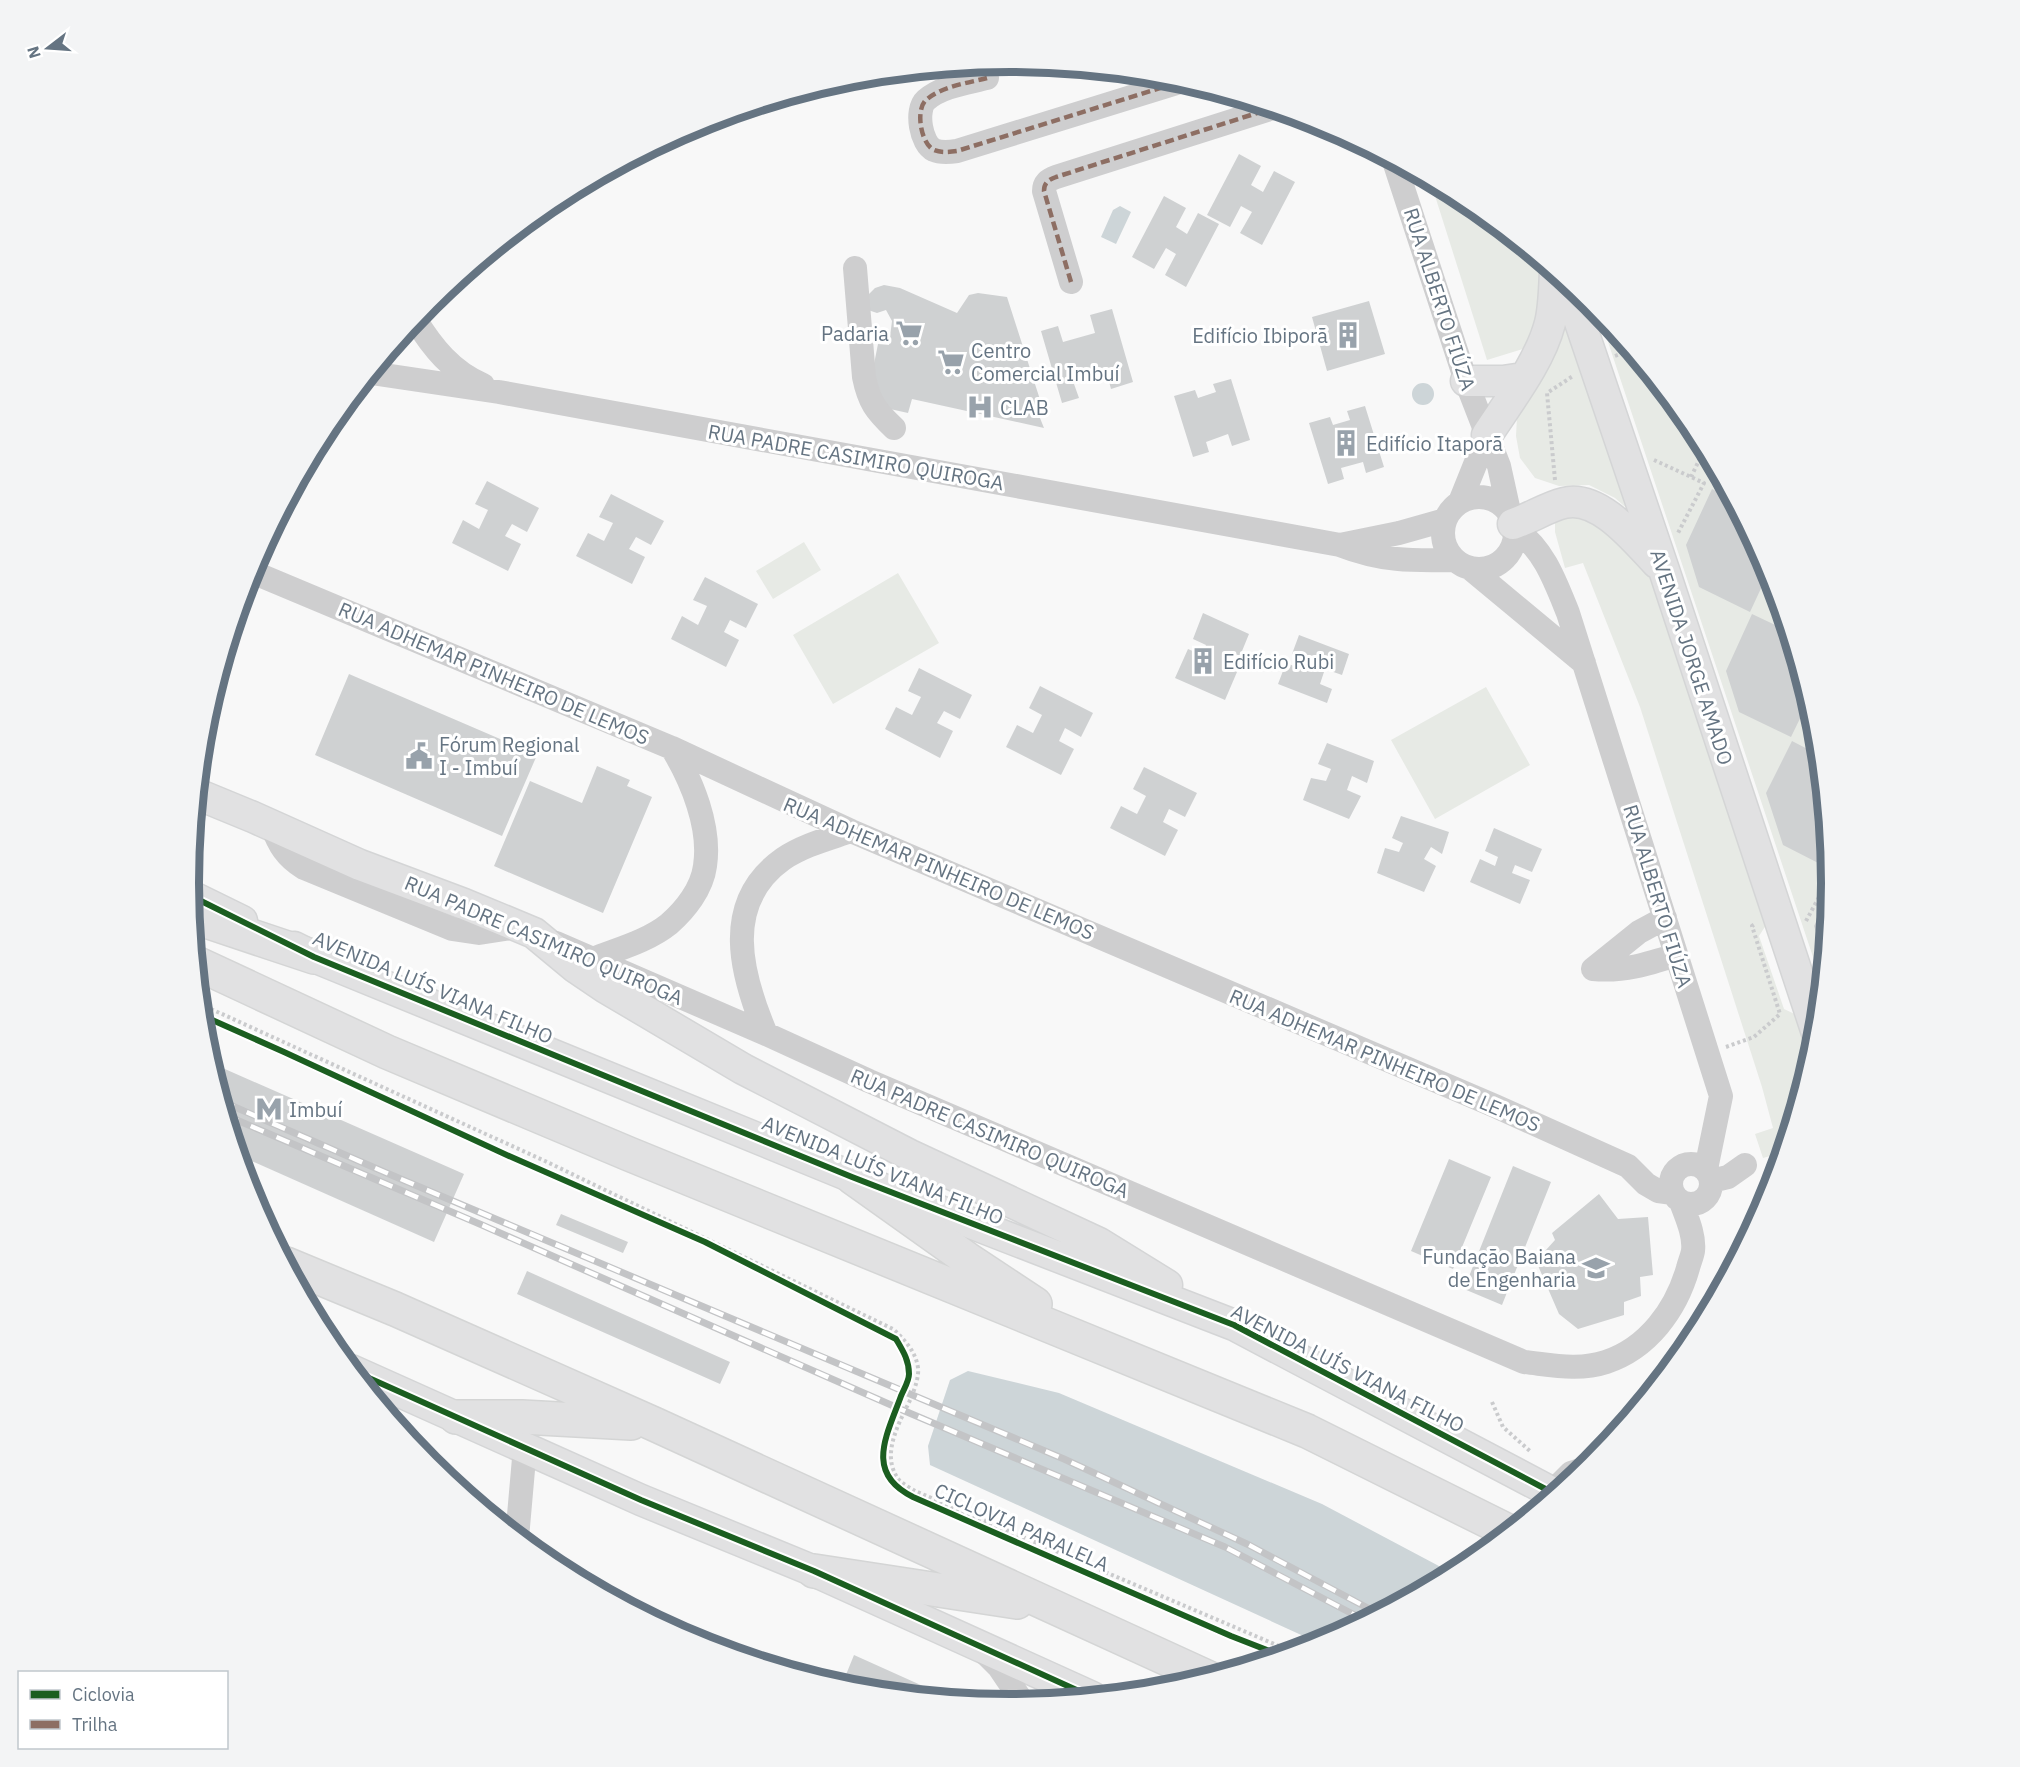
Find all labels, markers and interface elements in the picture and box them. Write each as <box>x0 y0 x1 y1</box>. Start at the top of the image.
north arrow <box>18 18 78 78</box>
text: N <box>22 44 45 61</box>
street label: RUA ALBERTO FIÚZA <box>1398 204 1482 394</box>
supermarket icon: Padaria <box>894 318 924 348</box>
place label: Padaria <box>821 320 889 347</box>
building icon: Edifício Ibiporã <box>1333 320 1363 350</box>
place label: Edifício Ibiporã <box>1192 322 1328 349</box>
place label: Centro Comercial Imbuí <box>971 337 1120 387</box>
supermarket icon: Centro Comercial Imbuí <box>936 347 966 377</box>
hospital icon: CLAB <box>965 392 995 422</box>
place label: CLAB <box>1000 394 1049 421</box>
street label: RUA PADRE CASIMIRO QUIROGA <box>706 418 1006 496</box>
building icon: Edifício Itaporã <box>1331 428 1361 458</box>
place label: Edifício Itaporã <box>1366 430 1503 457</box>
street label: AVENIDA JORGE AMADO <box>1644 546 1740 768</box>
street label: RUA ADHEMAR PINHEIRO DE LEMOS <box>335 595 653 751</box>
building icon: Edifício Rubi <box>1188 646 1218 676</box>
place label: Edifício Rubi <box>1223 648 1334 675</box>
place label: Fórum Regional I - Imbuí <box>439 731 579 781</box>
public building icon: Fórum Regional I - Imbuí <box>404 741 434 771</box>
street label: RUA ADHEMAR PINHEIRO DE LEMOS <box>780 790 1098 946</box>
street label: RUA ALBERTO FIÚZA <box>1617 801 1699 991</box>
street label: RUA PADRE CASIMIRO QUIROGA <box>401 869 687 1011</box>
street label: AVENIDA LUÍS VIANA FILHO <box>309 924 557 1050</box>
street label: RUA ADHEMAR PINHEIRO DE LEMOS <box>1226 982 1544 1138</box>
street label: RUA PADRE CASIMIRO QUIROGA <box>847 1062 1133 1204</box>
metro station icon: Imbuí <box>254 1094 284 1124</box>
place label: Imbuí <box>289 1096 342 1123</box>
street label: AVENIDA LUÍS VIANA FILHO <box>758 1109 1008 1231</box>
place label: Fundação Baiana de Engenharia <box>1422 1243 1576 1293</box>
school or university icon: Fundação Baiana de Engenharia <box>1581 1253 1611 1283</box>
street label: AVENIDA LUÍS VIANA FILHO <box>1227 1297 1469 1439</box>
street label: CICLOVIA PARALELA <box>930 1476 1114 1578</box>
legend <box>18 1671 228 1749</box>
text: Ciclovia <box>72 1683 135 1706</box>
text: Trilha <box>72 1713 118 1736</box>

